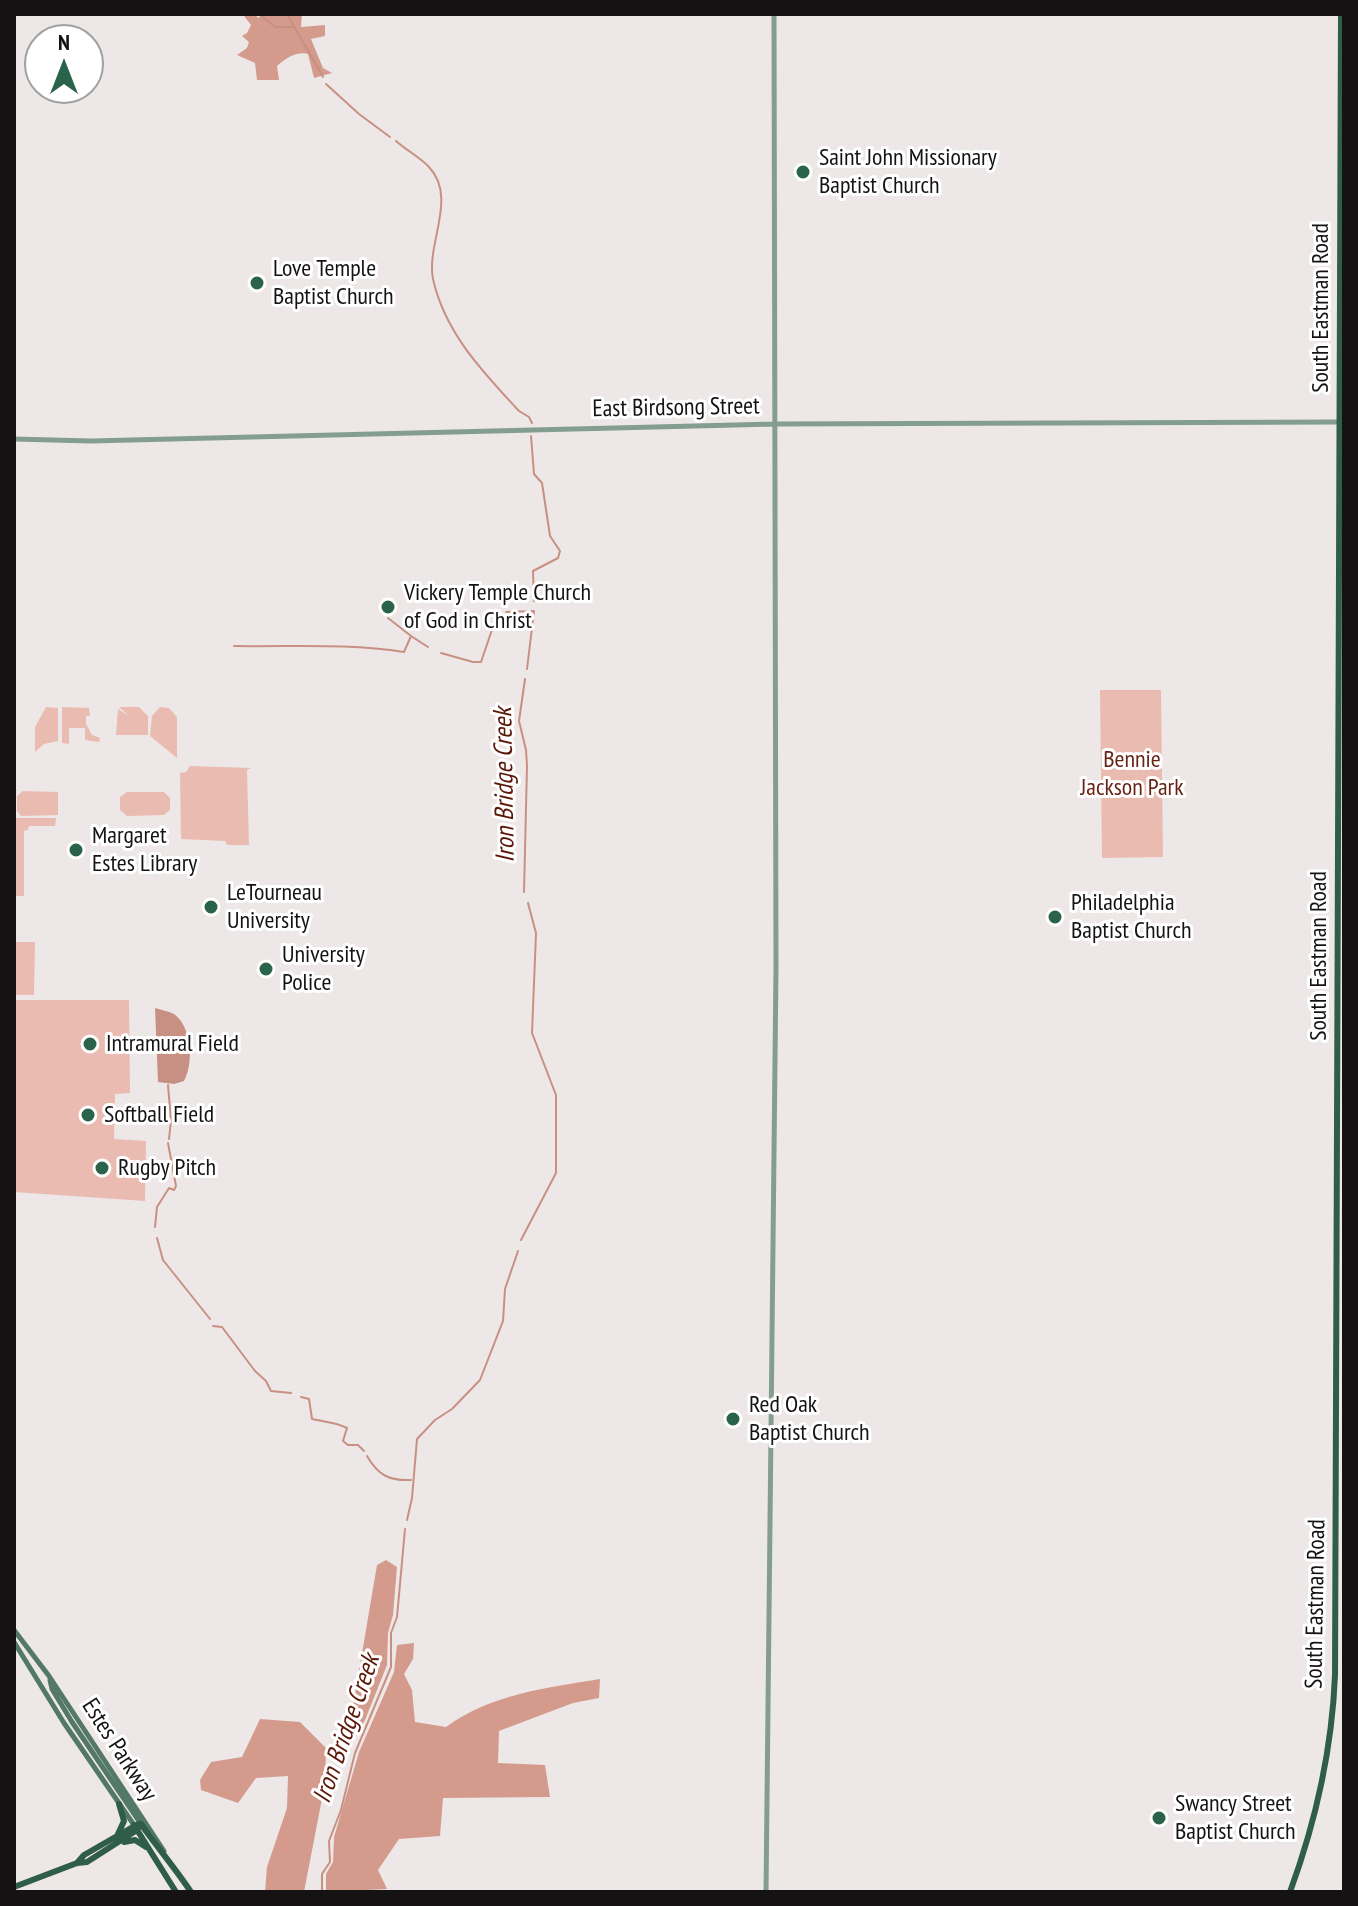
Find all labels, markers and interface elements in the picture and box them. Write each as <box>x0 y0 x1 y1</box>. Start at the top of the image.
north arrow <box>24 24 104 104</box>
text: N <box>58 28 70 56</box>
place label: Saint John Missionary Baptist Church <box>819 144 997 200</box>
marker: Saint John Missionary Baptist Church <box>794 163 812 181</box>
street label: South Eastman Road <box>1307 223 1335 393</box>
place label: Love Temple Baptist Church <box>273 255 394 311</box>
marker: Love Temple Baptist Church <box>248 274 266 292</box>
street label: East Birdsong Street <box>592 392 760 424</box>
place label: Vickery Temple Church of God in Christ <box>404 579 591 635</box>
marker: Vickery Temple Church of God in Christ <box>379 598 397 616</box>
water label: Iron Bridge Creek <box>488 707 522 863</box>
park label: Bennie Jackson Park <box>1080 746 1184 802</box>
place label: Margaret Estes Library <box>92 822 197 878</box>
marker: Margaret Estes Library <box>67 841 85 859</box>
street label: South Eastman Road <box>1305 871 1333 1041</box>
place label: LeTourneau University <box>227 879 322 935</box>
place label: Philadelphia Baptist Church <box>1071 889 1192 945</box>
marker: LeTourneau University <box>202 898 220 916</box>
marker: Philadelphia Baptist Church <box>1046 908 1064 926</box>
place label: University Police <box>282 941 365 997</box>
marker: University Police <box>257 960 275 978</box>
place label: Intramural Field <box>106 1030 239 1058</box>
marker: Intramural Field <box>81 1035 99 1053</box>
place label: Softball Field <box>104 1101 214 1129</box>
marker: Softball Field <box>79 1106 97 1124</box>
place label: Rugby Pitch <box>118 1154 216 1182</box>
marker: Rugby Pitch <box>93 1159 111 1177</box>
place label: Red Oak Baptist Church <box>749 1391 870 1447</box>
marker: Red Oak Baptist Church <box>724 1410 742 1428</box>
street label: South Eastman Road <box>1300 1519 1332 1689</box>
water label: Iron Bridge Creek <box>307 1651 387 1807</box>
street label: Estes Parkway <box>75 1693 163 1807</box>
place label: Swancy Street Baptist Church <box>1175 1790 1296 1846</box>
marker: Swancy Street Baptist Church <box>1150 1809 1168 1827</box>

